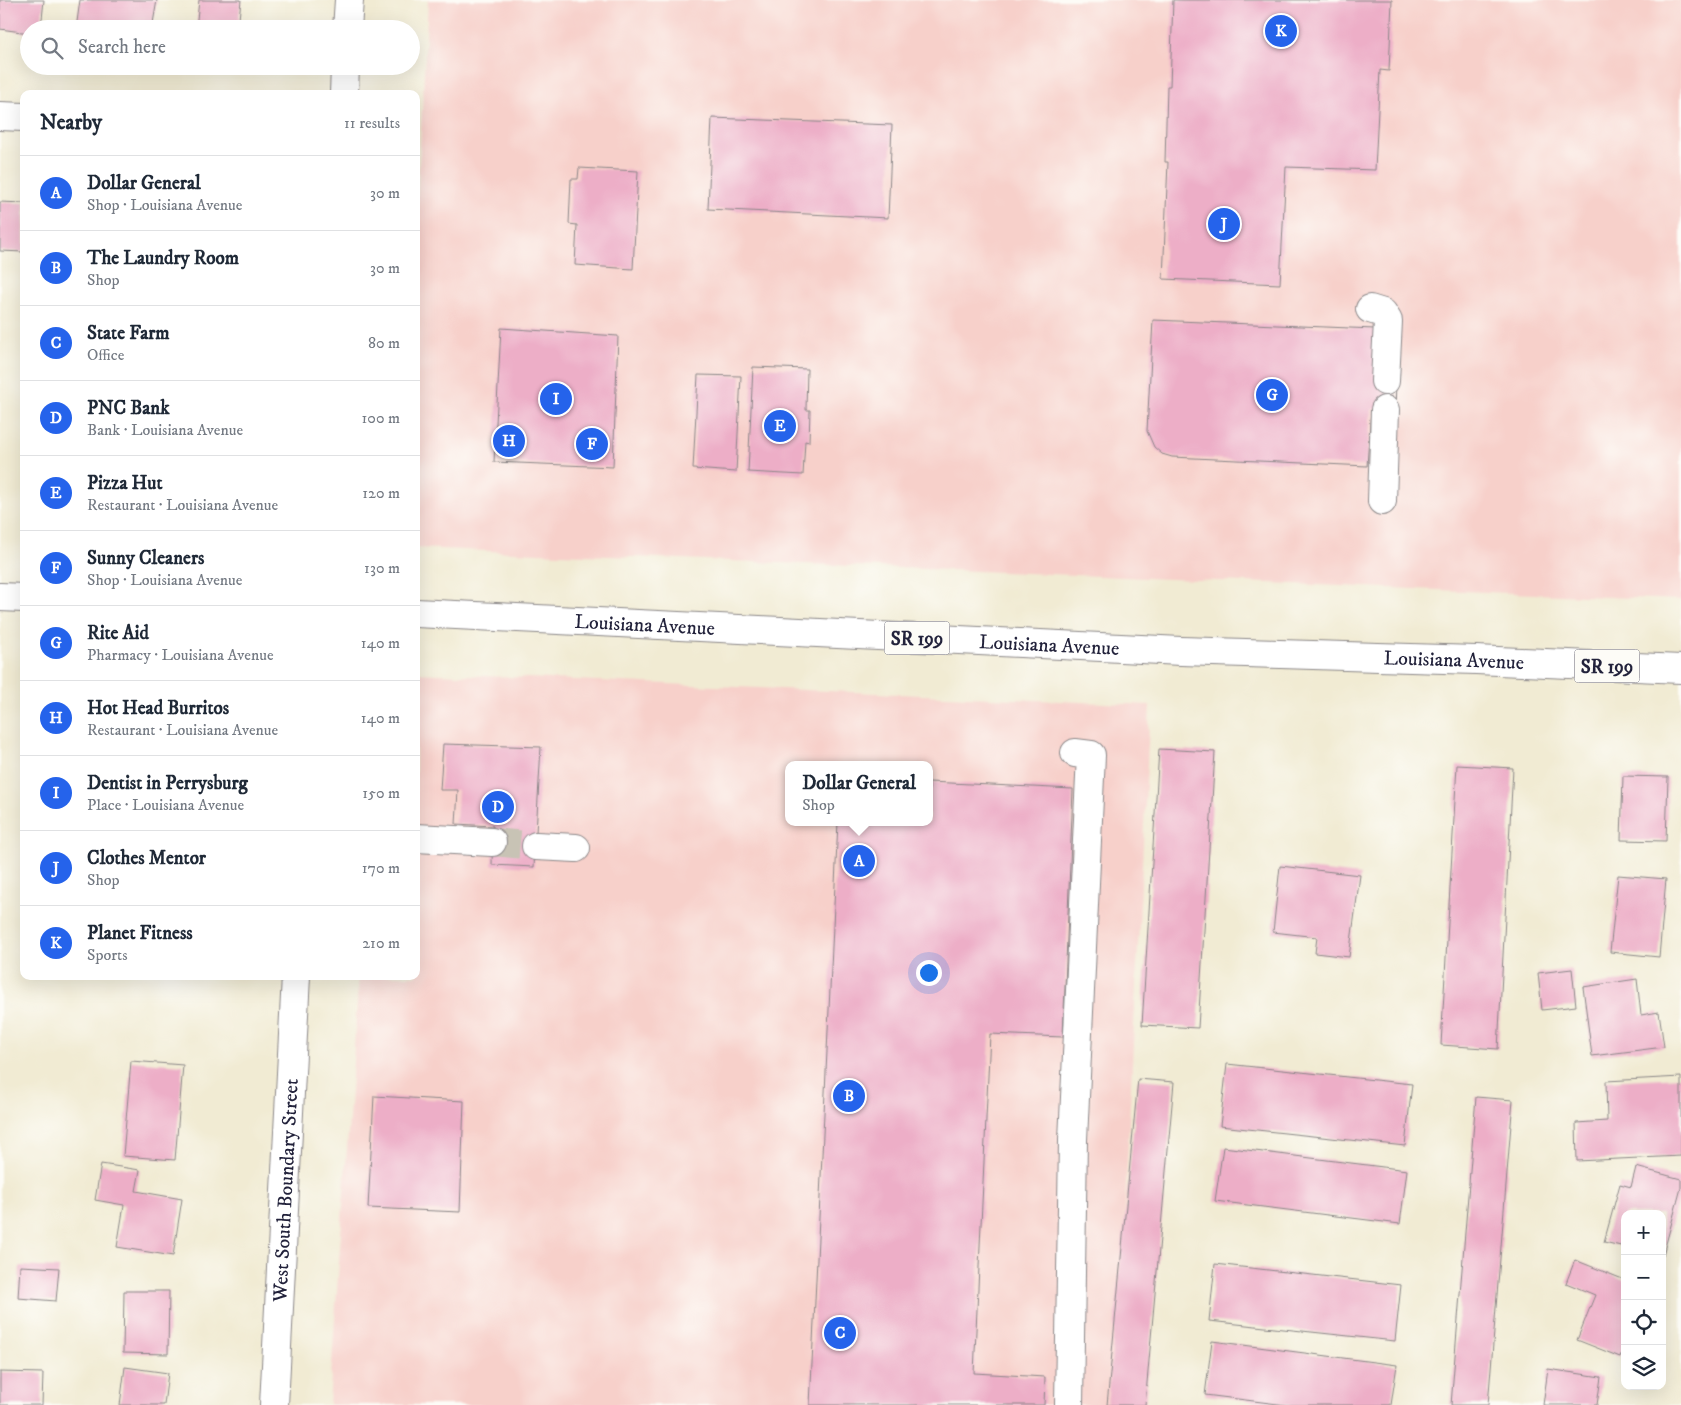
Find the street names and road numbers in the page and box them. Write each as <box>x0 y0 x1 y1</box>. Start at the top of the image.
street label: Louisiana Avenue <box>574 610 715 642</box>
road number: SR 199 <box>884 622 950 654</box>
street label: Louisiana Avenue <box>978 630 1120 662</box>
street label: Louisiana Avenue <box>1383 646 1524 676</box>
road number: SR 199 <box>1574 649 1640 682</box>
street label: West South Boundary Street <box>268 1078 305 1304</box>

